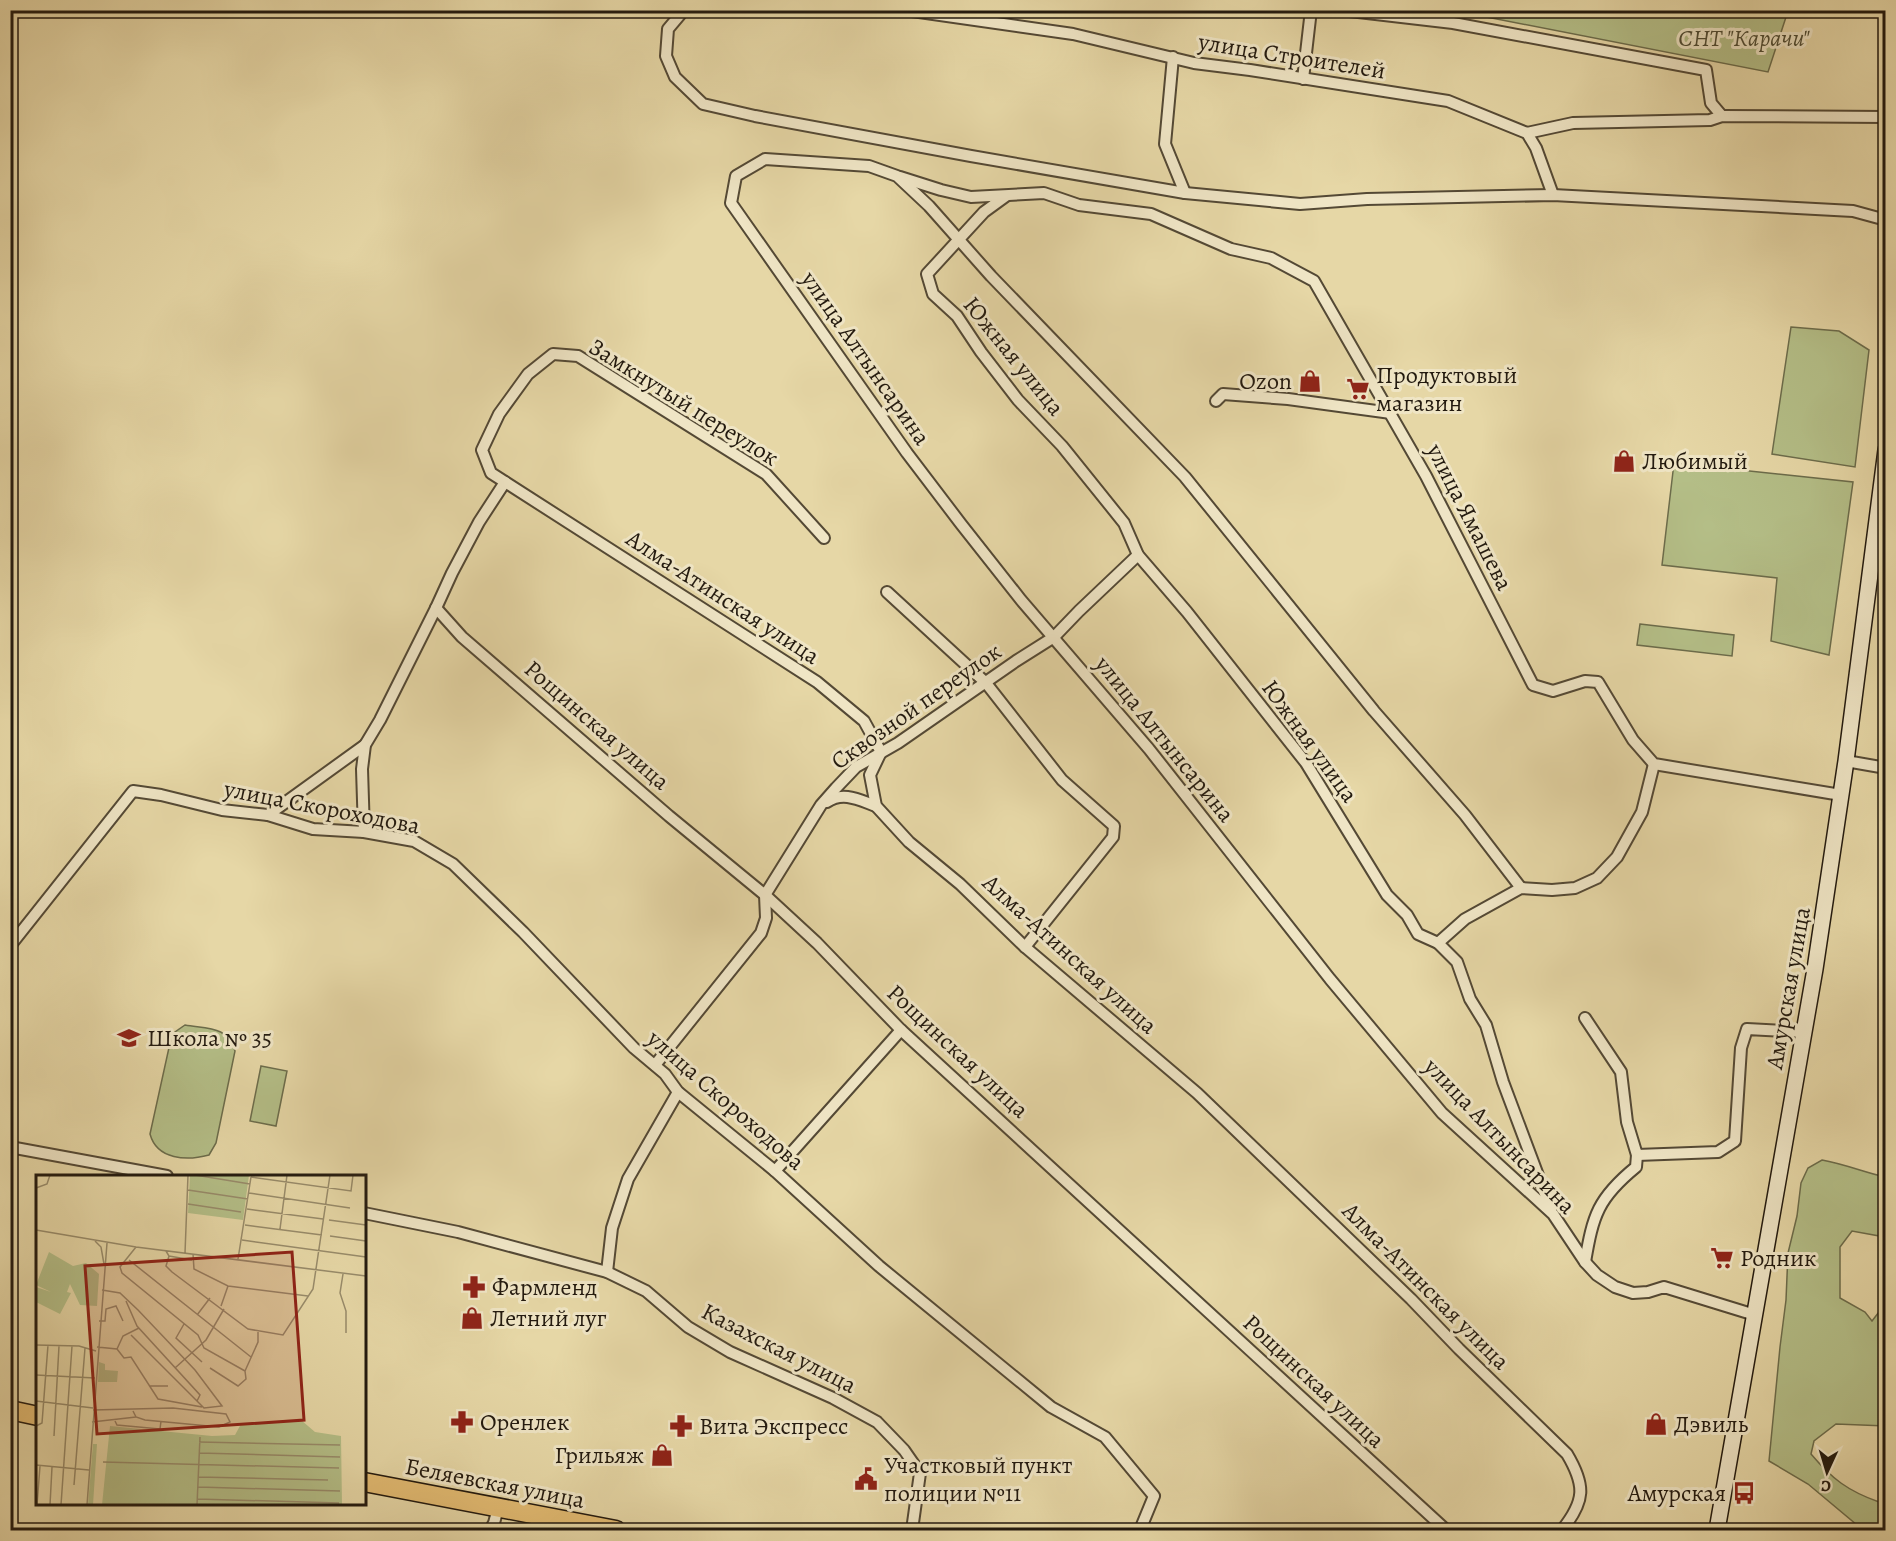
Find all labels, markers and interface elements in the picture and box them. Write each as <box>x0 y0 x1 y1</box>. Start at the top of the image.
park label: СНТ "Карачи" <box>1678 22 1811 54</box>
street label: улица Строителей <box>1195 25 1388 87</box>
street label: улица Алтынсарина <box>793 264 938 451</box>
street label: Южная улица <box>956 290 1072 422</box>
street label: Замкнутый переулок <box>583 331 785 473</box>
place label: Продуктовый магазин <box>1376 359 1517 419</box>
place label: Ozon <box>1239 365 1292 397</box>
shop icon: Ozon <box>1297 368 1323 394</box>
supermarket icon: Продуктовый магазин <box>1345 376 1371 402</box>
street label: улица Ямашева <box>1419 437 1521 596</box>
place label: Любимый <box>1642 445 1748 477</box>
shop icon: Любимый <box>1611 448 1637 474</box>
street label: Алма-Атинская улица <box>619 522 826 672</box>
street label: Сквозной переулок <box>824 635 1008 777</box>
street label: улица Алтынсарина <box>1087 648 1242 829</box>
street label: Рощинская улица <box>517 653 677 797</box>
street label: Южная улица <box>1255 673 1365 809</box>
street label: улица Скороходова <box>220 772 423 842</box>
street label: Алма-Атинская улица <box>975 866 1164 1041</box>
street label: Амурская улица <box>1758 904 1818 1073</box>
street label: Рощинская улица <box>880 977 1036 1125</box>
place label: Школа № 35 <box>147 1022 272 1054</box>
street label: улица Скороходова <box>640 1022 812 1177</box>
school or university icon: Школа № 35 <box>116 1025 142 1051</box>
street label: улица Алтынсарина <box>1416 1050 1583 1221</box>
inset map <box>36 1175 366 1505</box>
street label: Алма-Атинская улица <box>1335 1195 1517 1377</box>
place label: Родник <box>1740 1242 1817 1274</box>
supermarket icon: Родник <box>1709 1245 1735 1271</box>
place label: Фармленд <box>492 1271 597 1303</box>
pharmacy icon: Фармленд <box>461 1274 487 1300</box>
street label: Казахская улица <box>696 1295 862 1401</box>
place label: Летний луг <box>490 1302 606 1334</box>
shop icon: Летний луг <box>459 1305 485 1331</box>
street label: Рощинская улица <box>1236 1307 1392 1455</box>
place label: Оренлек <box>480 1406 569 1438</box>
place label: Дэвиль <box>1674 1408 1749 1440</box>
pharmacy icon: Оренлек <box>449 1409 475 1435</box>
place label: Вита Экспресс <box>699 1410 848 1442</box>
shop icon: Дэвиль <box>1643 1411 1669 1437</box>
pharmacy icon: Вита Экспресс <box>668 1413 694 1439</box>
place label: Грильяж <box>554 1439 644 1471</box>
shop icon: Грильяж <box>649 1442 675 1468</box>
north arrow <box>1797 1442 1857 1502</box>
place label: Участковый пункт полиции №11 <box>884 1449 1073 1509</box>
street label: Беляевская улица <box>403 1450 587 1516</box>
public building icon: Участковый пункт полиции №11 <box>853 1466 879 1492</box>
text: С <box>1820 1475 1832 1497</box>
place label: Амурская <box>1627 1477 1726 1509</box>
bus stop icon: Амурская <box>1731 1480 1757 1506</box>

